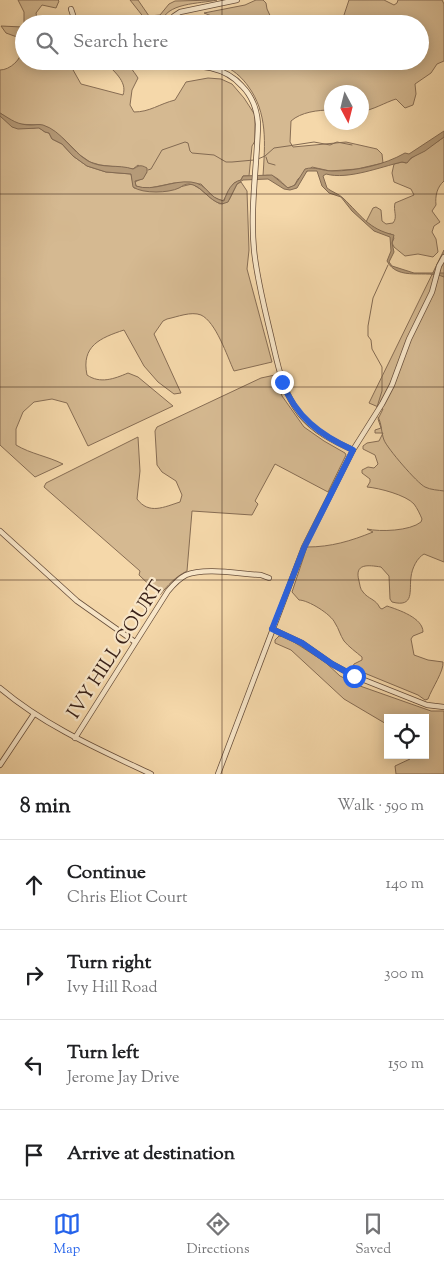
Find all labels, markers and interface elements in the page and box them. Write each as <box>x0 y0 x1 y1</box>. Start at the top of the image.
search box <box>15 15 429 70</box>
icon: search <box>33 29 61 57</box>
text: Search here <box>73 29 168 56</box>
north arrow <box>324 85 369 130</box>
route end <box>271 371 294 394</box>
street label: IVY HILL COURT <box>61 576 171 725</box>
route start <box>343 665 366 688</box>
map controls <box>384 714 429 759</box>
button: locate <box>384 714 429 759</box>
text: 8 min <box>20 792 71 822</box>
text: Walk · 590 m <box>337 795 424 818</box>
text: Continue <box>67 860 146 887</box>
icon: ahead <box>20 871 48 899</box>
text: 140 m <box>386 873 424 896</box>
text: Chris Eliot Court <box>67 887 187 910</box>
text: Turn right <box>67 950 151 977</box>
icon: right <box>20 961 48 989</box>
text: 300 m <box>384 963 424 986</box>
text: Ivy Hill Road <box>67 977 158 1000</box>
text: Turn left <box>67 1040 139 1067</box>
icon: left <box>20 1051 48 1079</box>
text: 150 m <box>388 1053 424 1076</box>
text: Jerome Jay Drive <box>67 1067 179 1090</box>
icon: arrive <box>20 1141 48 1169</box>
text: Arrive at destination <box>67 1141 235 1168</box>
tab: Map <box>53 1210 81 1260</box>
tab: Directions <box>186 1210 250 1260</box>
tab: Saved <box>355 1210 391 1260</box>

